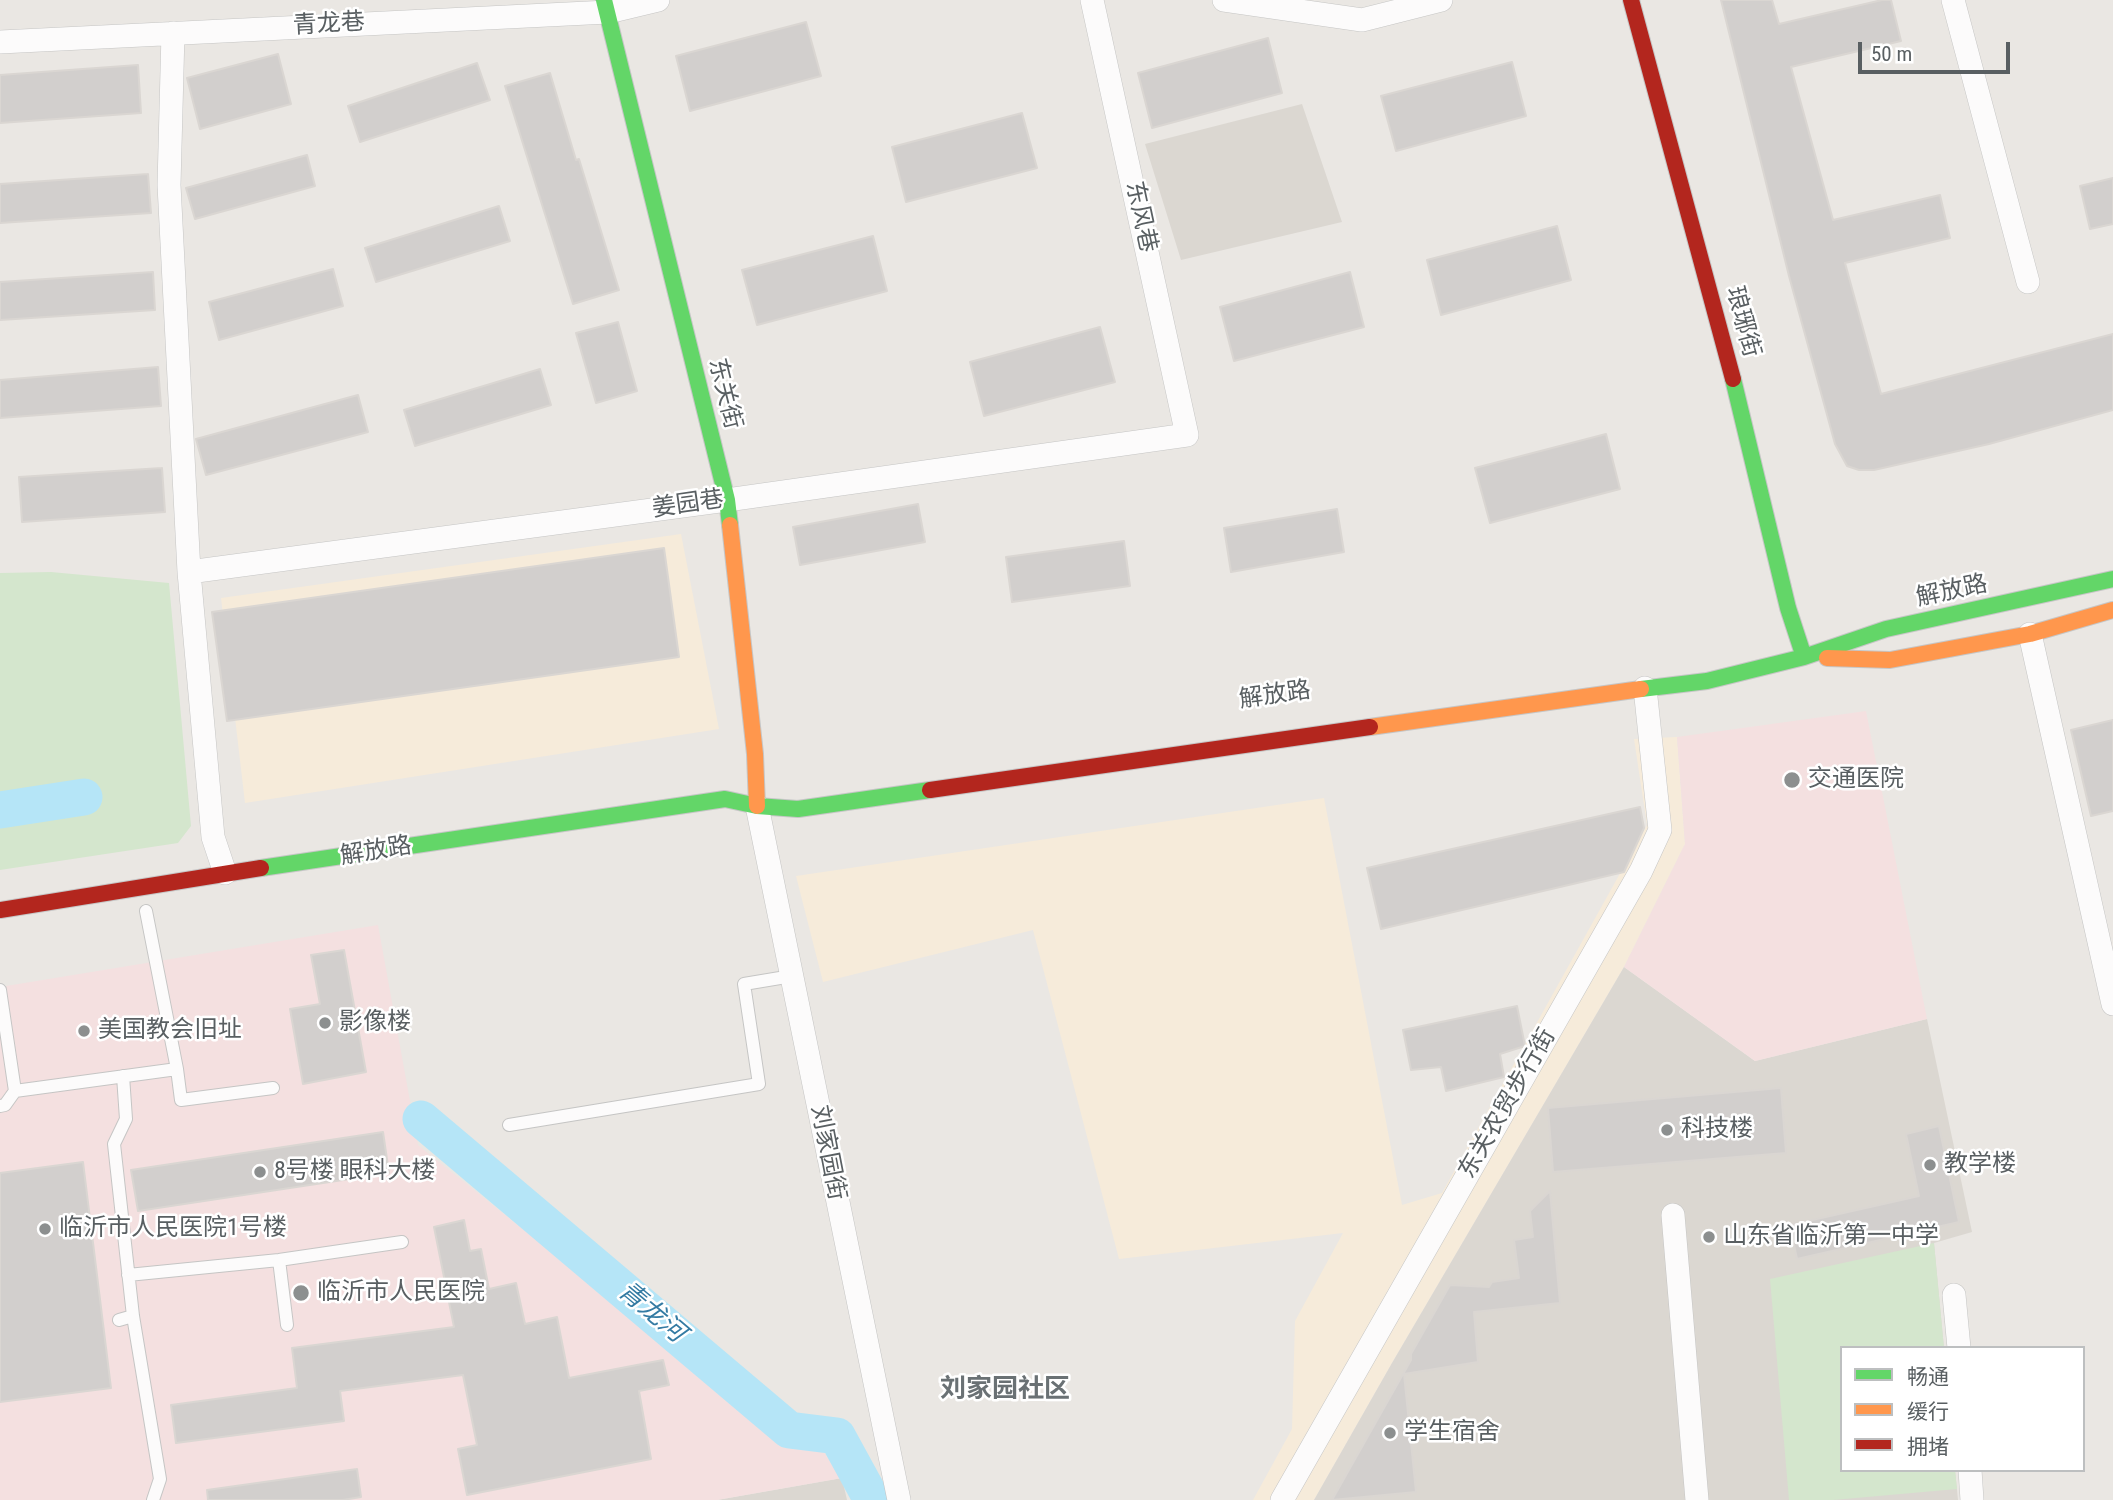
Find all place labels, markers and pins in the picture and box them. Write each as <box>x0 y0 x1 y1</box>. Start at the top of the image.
place label: 交通医院 <box>1808 766 1904 794</box>
marker: 交通医院 <box>1782 770 1802 790</box>
place label: 影像楼 <box>339 1009 411 1037</box>
marker: 影像楼 <box>317 1015 333 1031</box>
place label: 美国教会旧址 <box>98 1017 242 1045</box>
marker: 美国教会旧址 <box>76 1023 92 1039</box>
place label: 科技楼 <box>1681 1116 1753 1144</box>
marker: 科技楼 <box>1659 1122 1675 1138</box>
place label: 教学楼 <box>1944 1151 2016 1179</box>
marker: 教学楼 <box>1922 1157 1938 1173</box>
place label: 8号楼 眼科大楼 <box>274 1158 435 1186</box>
marker: 8号楼 眼科大楼 <box>252 1164 268 1180</box>
place label: 临沂市人民医院1号楼 <box>59 1215 287 1243</box>
marker: 临沂市人民医院1号楼 <box>37 1221 53 1237</box>
place label: 山东省临沂第一中学 <box>1723 1223 1939 1251</box>
marker: 山东省临沂第一中学 <box>1701 1229 1717 1245</box>
place label: 临沂市人民医院 <box>317 1279 485 1307</box>
marker: 临沂市人民医院 <box>291 1283 311 1303</box>
place label: 学生宿舍 <box>1404 1419 1500 1447</box>
marker: 学生宿舍 <box>1382 1425 1398 1441</box>

